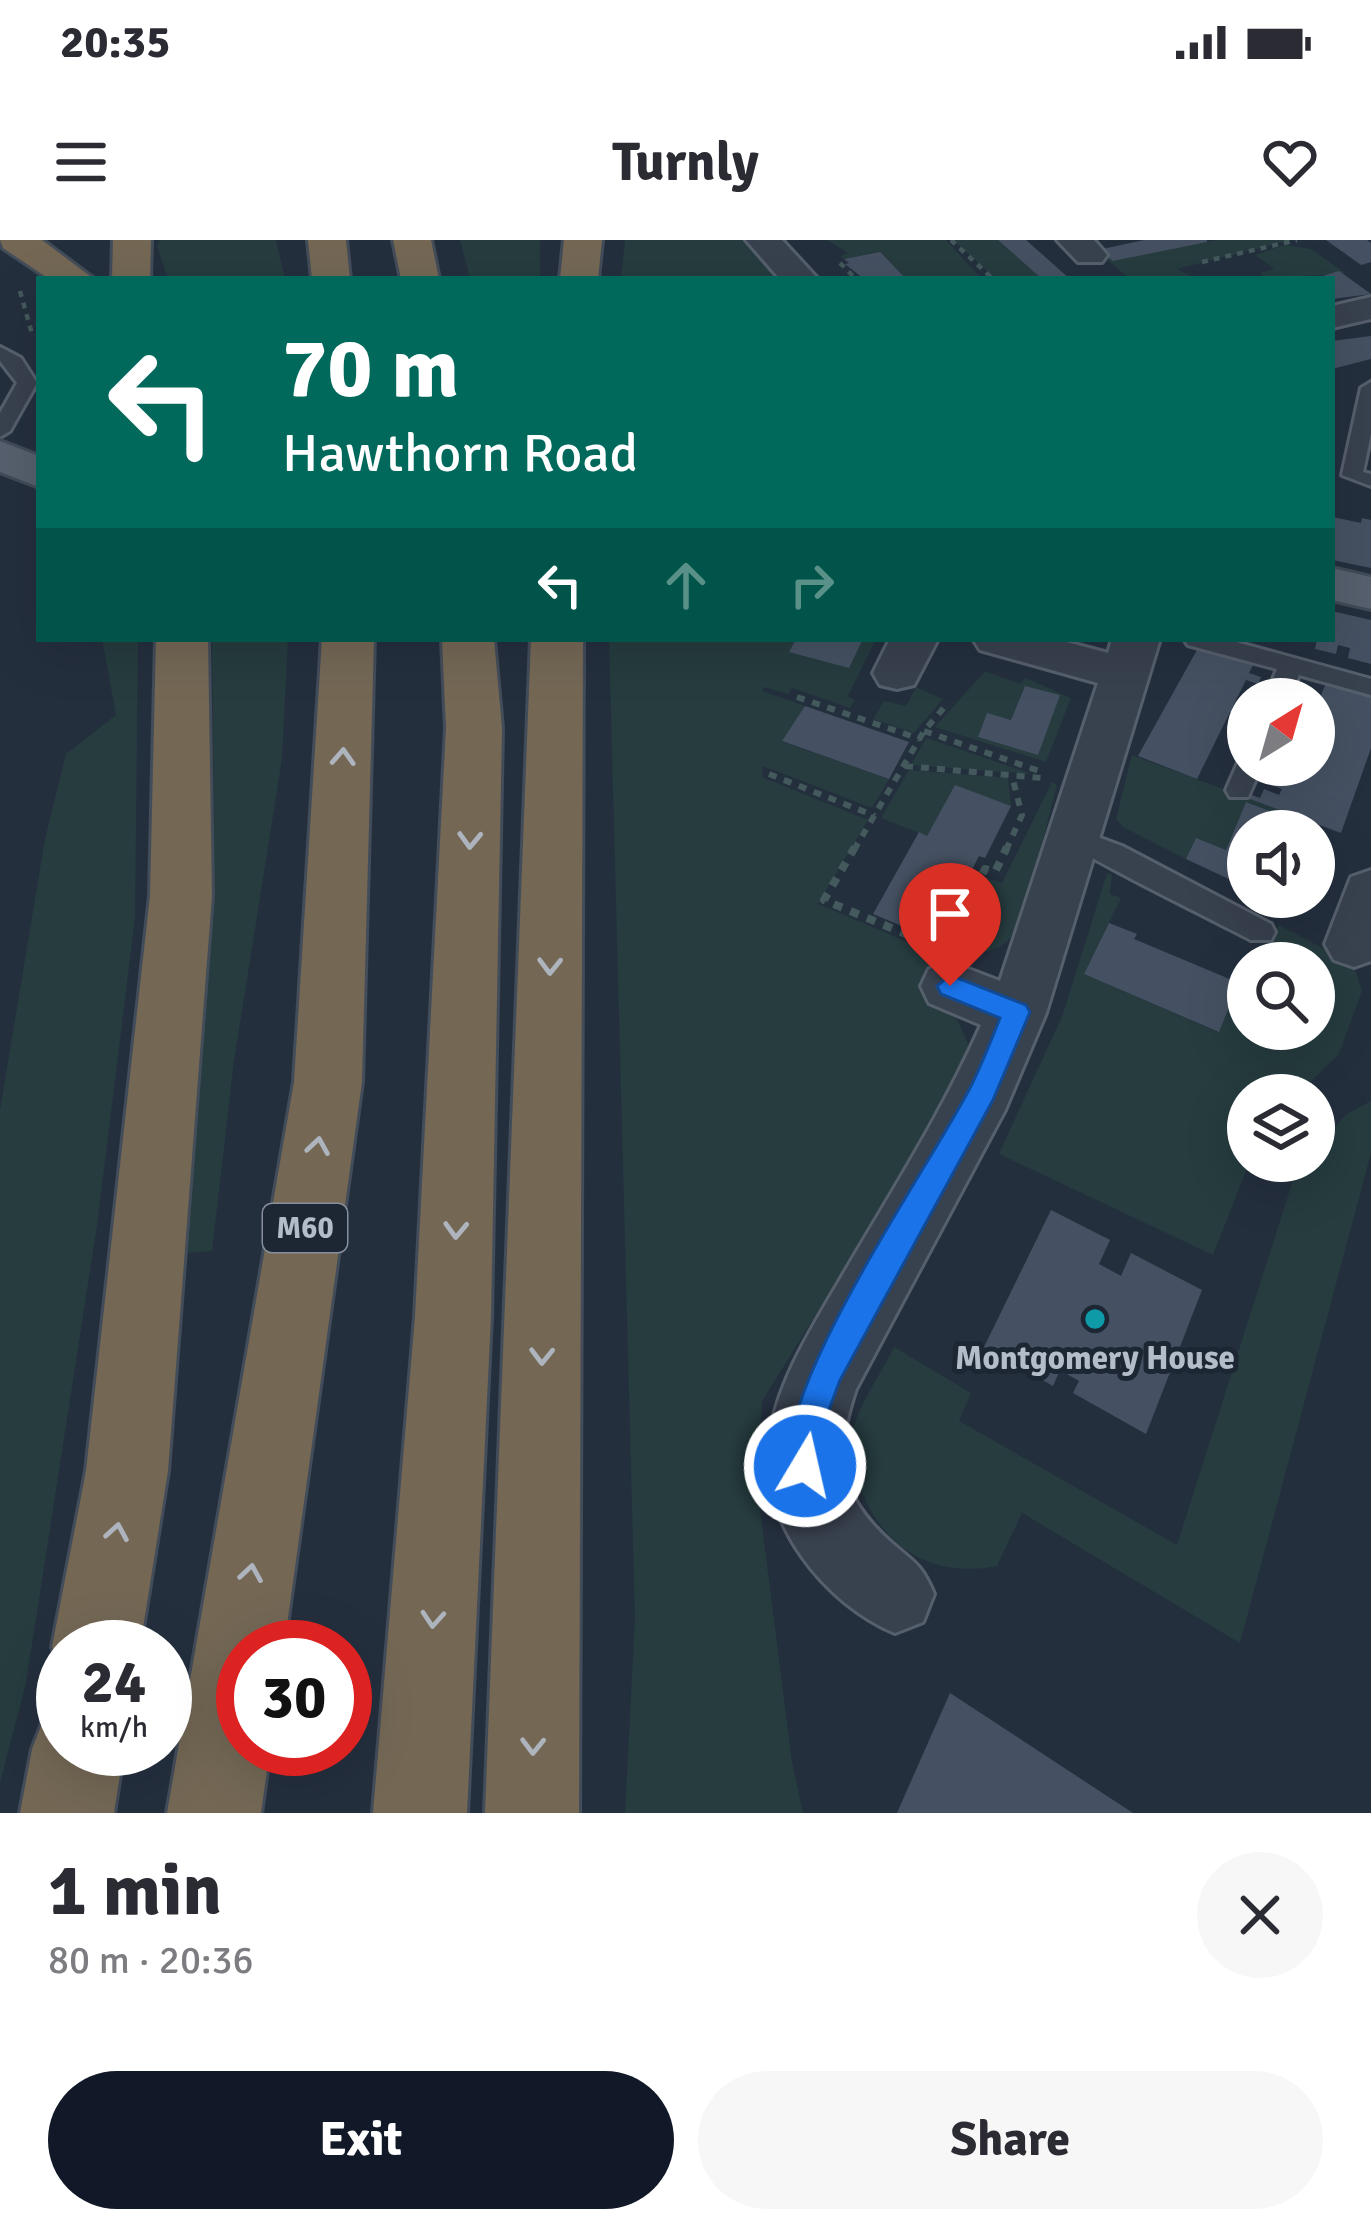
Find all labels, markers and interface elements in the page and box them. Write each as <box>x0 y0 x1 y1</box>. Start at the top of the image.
text: 20:35 <box>60 15 170 70</box>
icon: menu <box>48 129 114 195</box>
text: Turnly <box>612 129 759 196</box>
icon: heart <box>1257 129 1323 195</box>
text: 70 m <box>282 317 459 421</box>
icon: left <box>84 324 240 480</box>
text: Hawthorn Road <box>282 420 638 487</box>
icon: left <box>527 552 593 618</box>
icon: ahead <box>653 552 719 618</box>
icon: right <box>779 552 845 618</box>
north arrow <box>1227 678 1335 786</box>
map controls <box>1227 678 1335 1182</box>
one-way arrow <box>330 747 356 766</box>
button: sound <box>1227 810 1335 918</box>
one-way arrow <box>457 831 483 850</box>
pin <box>899 863 1001 986</box>
icon: arrive <box>917 881 983 947</box>
button: search <box>1227 942 1335 1050</box>
one-way arrow <box>538 957 564 976</box>
button: layers <box>1227 1074 1335 1182</box>
one-way arrow <box>304 1136 330 1156</box>
road number: M60 <box>263 1204 347 1252</box>
one-way arrow <box>443 1221 469 1240</box>
marker: Montgomery House <box>1082 1306 1108 1332</box>
place label: Montgomery House <box>955 1338 1235 1379</box>
one-way arrow <box>529 1347 555 1366</box>
position arrow <box>742 1403 868 1529</box>
one-way arrow <box>103 1522 128 1542</box>
one-way arrow <box>237 1563 263 1583</box>
one-way arrow <box>420 1610 446 1629</box>
speed limit sign: 30 <box>216 1620 372 1776</box>
text: 24 <box>82 1646 146 1720</box>
text: km/h <box>80 1709 148 1746</box>
one-way arrow <box>521 1737 547 1756</box>
text: 1 min <box>48 1846 222 1935</box>
button: close <box>1197 1852 1323 1978</box>
text: 80 m · 20:36 <box>48 1936 254 1984</box>
button: Exit <box>48 2071 674 2209</box>
button: Share <box>698 2071 1323 2209</box>

